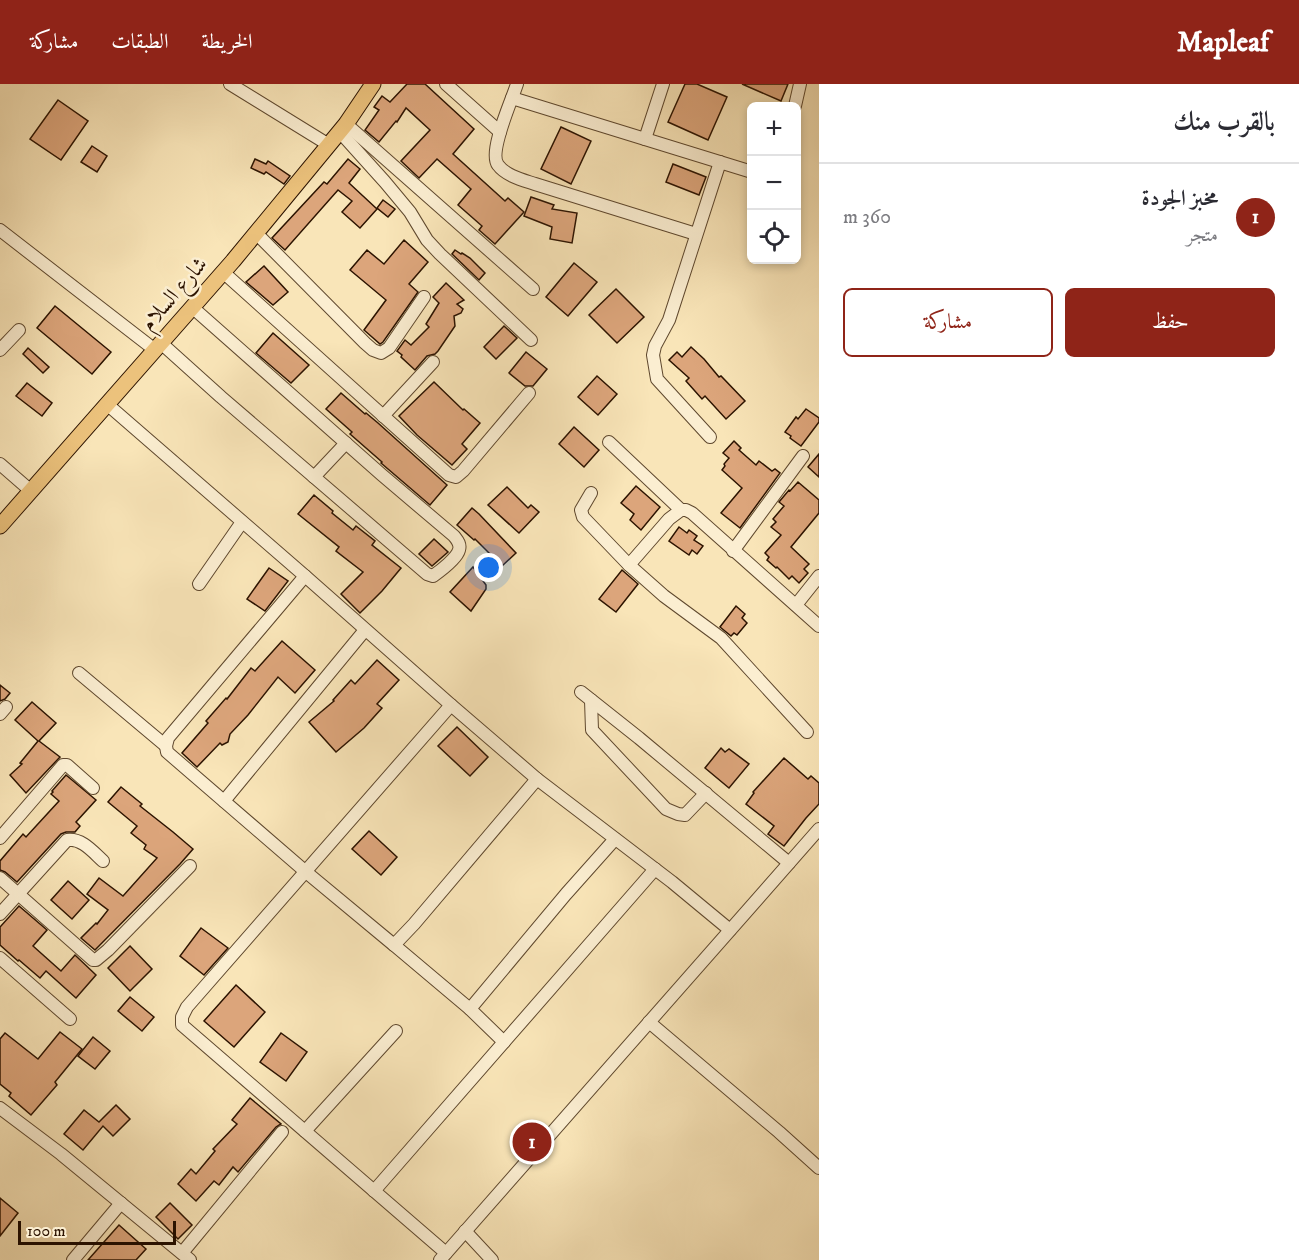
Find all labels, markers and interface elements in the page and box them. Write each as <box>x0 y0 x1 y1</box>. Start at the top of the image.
text: Mapleaf <box>1177 25 1269 60</box>
text: مشاركة <box>30 29 78 55</box>
text: الطبقات <box>111 29 168 55</box>
text: الخريطة <box>201 29 253 55</box>
map controls <box>747 102 801 264</box>
button: + <box>747 102 801 156</box>
text: بالقرب منك <box>1173 106 1275 139</box>
button: − <box>747 156 801 210</box>
text: مخبز الجودة <box>1142 185 1218 212</box>
text: 360 m <box>843 205 891 230</box>
text: 1 <box>1252 205 1259 230</box>
button: locate <box>747 210 801 264</box>
text: متجر <box>1186 223 1218 248</box>
street label: شارع السلام <box>135 251 217 340</box>
button: مشاركة <box>843 288 1053 357</box>
button: حفظ <box>1065 288 1275 357</box>
your location <box>474 553 503 582</box>
pin: 1 <box>512 1120 552 1164</box>
scale bar <box>18 1218 176 1246</box>
text: 100 m <box>27 1221 66 1241</box>

